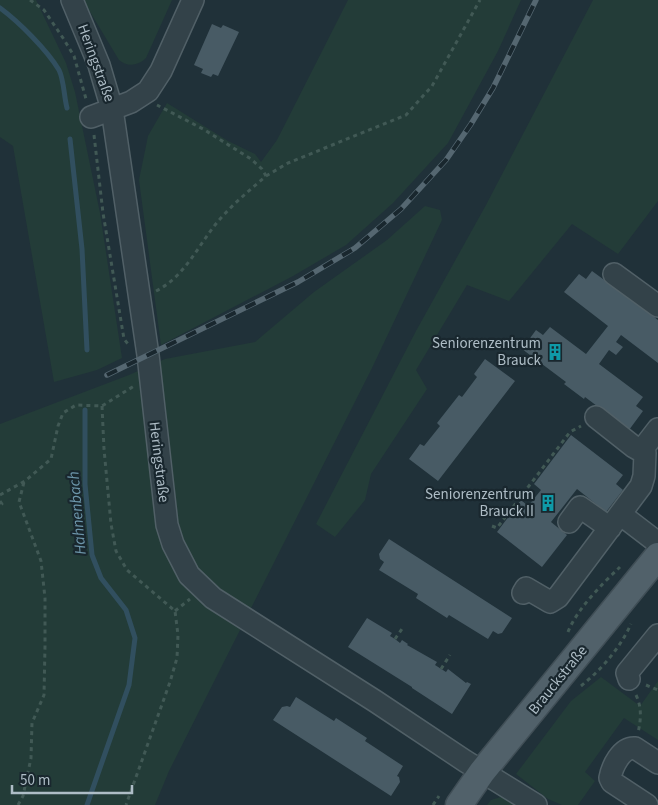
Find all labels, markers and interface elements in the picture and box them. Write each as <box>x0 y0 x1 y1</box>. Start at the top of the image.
street label: Heringstraße <box>72 21 120 105</box>
place label: Seniorenzentrum Brauck <box>432 333 542 371</box>
building icon: Seniorenzentrum Brauck <box>545 342 565 362</box>
street label: Heringstraße <box>144 420 174 504</box>
water label: Hahnenbach <box>62 470 92 556</box>
place label: Seniorenzentrum Brauck II <box>425 484 534 522</box>
building icon: Seniorenzentrum Brauck II <box>538 493 558 513</box>
street label: Brauckstraße <box>524 641 592 719</box>
scale bar <box>12 762 132 794</box>
text: 50 m <box>20 770 50 791</box>

